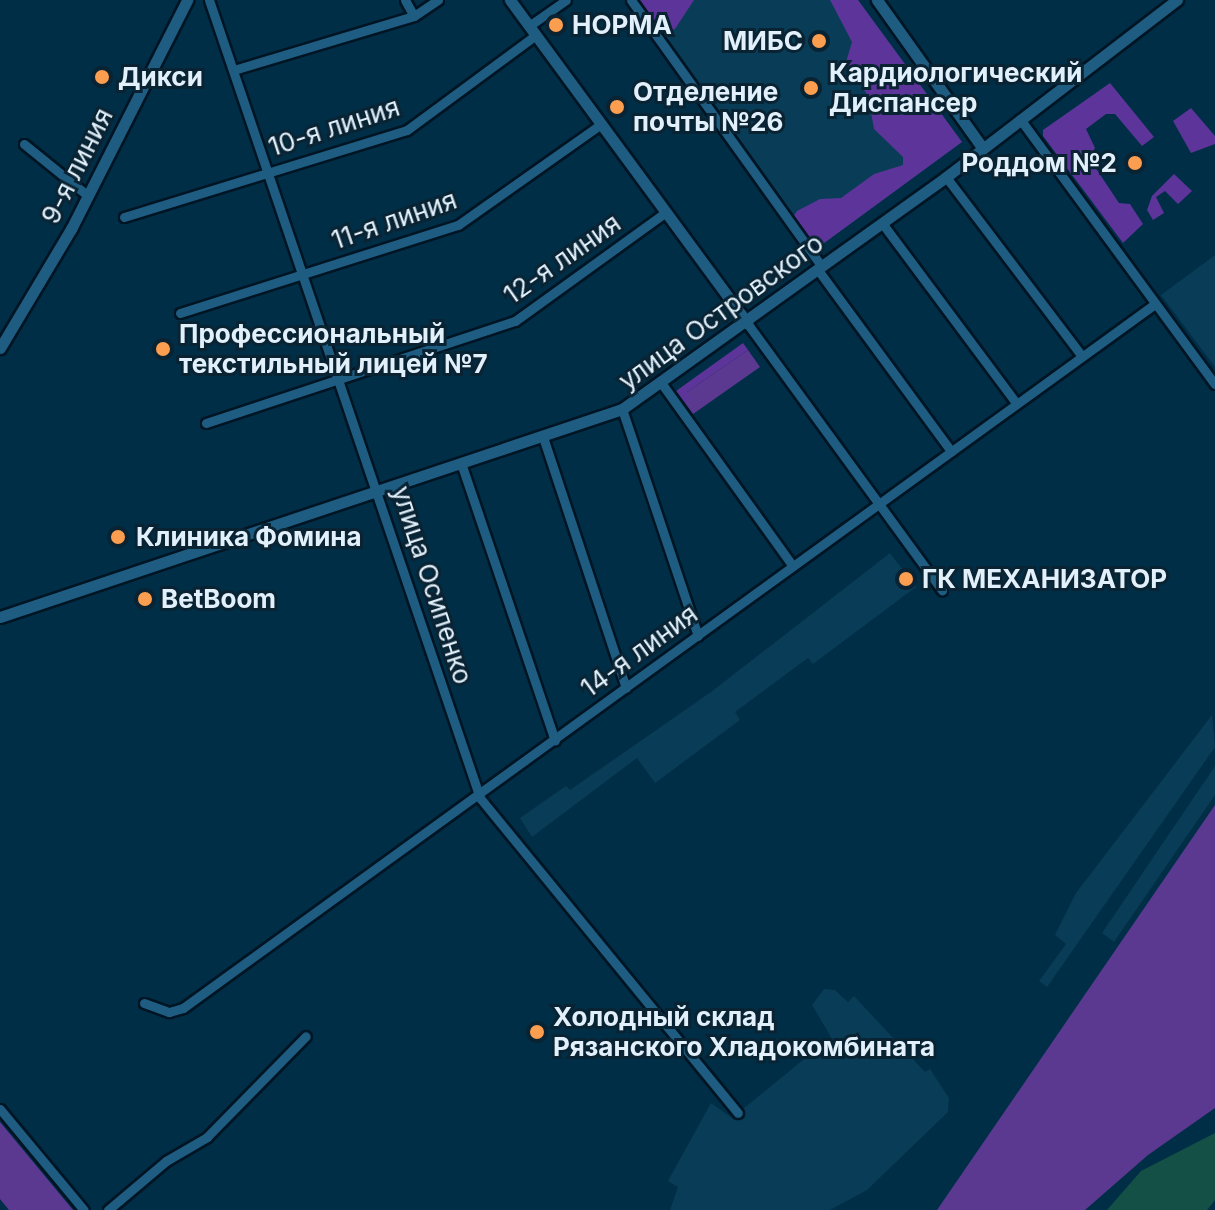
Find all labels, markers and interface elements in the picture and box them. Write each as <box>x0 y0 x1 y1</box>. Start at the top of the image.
place label: НОРМА <box>572 9 672 41</box>
marker: НОРМА <box>547 16 565 34</box>
place label: МИБС <box>723 25 803 57</box>
marker: МИБС <box>810 32 828 50</box>
place label: Кардиологический Диспансер <box>829 57 1082 118</box>
place label: Дикси <box>118 61 203 93</box>
marker: Дикси <box>93 68 111 86</box>
place label: Отделение почты №26 <box>633 76 783 138</box>
marker: Кардиологический Диспансер <box>800 77 822 99</box>
street label: 10-я линия <box>264 91 404 163</box>
marker: Отделение почты №26 <box>608 98 626 116</box>
street label: 9-я линия <box>35 103 119 229</box>
place label: Роддом №2 <box>961 147 1117 179</box>
marker: Роддом №2 <box>1124 152 1146 174</box>
street label: 11-я линия <box>327 184 461 256</box>
street label: 12-я линия <box>498 207 626 311</box>
street label: улица Островского <box>613 227 829 397</box>
place label: Профессиональный текстильный лицей №7 <box>179 318 488 380</box>
marker: Профессиональный текстильный лицей №7 <box>154 340 172 358</box>
street label: улица Осипенко <box>385 482 479 688</box>
place label: Клиника Фомина <box>136 521 362 553</box>
marker: Клиника Фомина <box>107 526 129 548</box>
place label: ГК МЕХАНИЗАТОР <box>922 563 1167 595</box>
marker: ГК МЕХАНИЗАТОР <box>897 570 915 588</box>
place label: BetBoom <box>161 583 276 615</box>
marker: BetBoom <box>136 590 154 608</box>
street label: 14-я линия <box>575 598 703 704</box>
place label: Холодный склад Рязанского Хладокомбината <box>553 1001 935 1062</box>
marker: Холодный склад Рязанского Хладокомбината <box>528 1023 546 1041</box>

